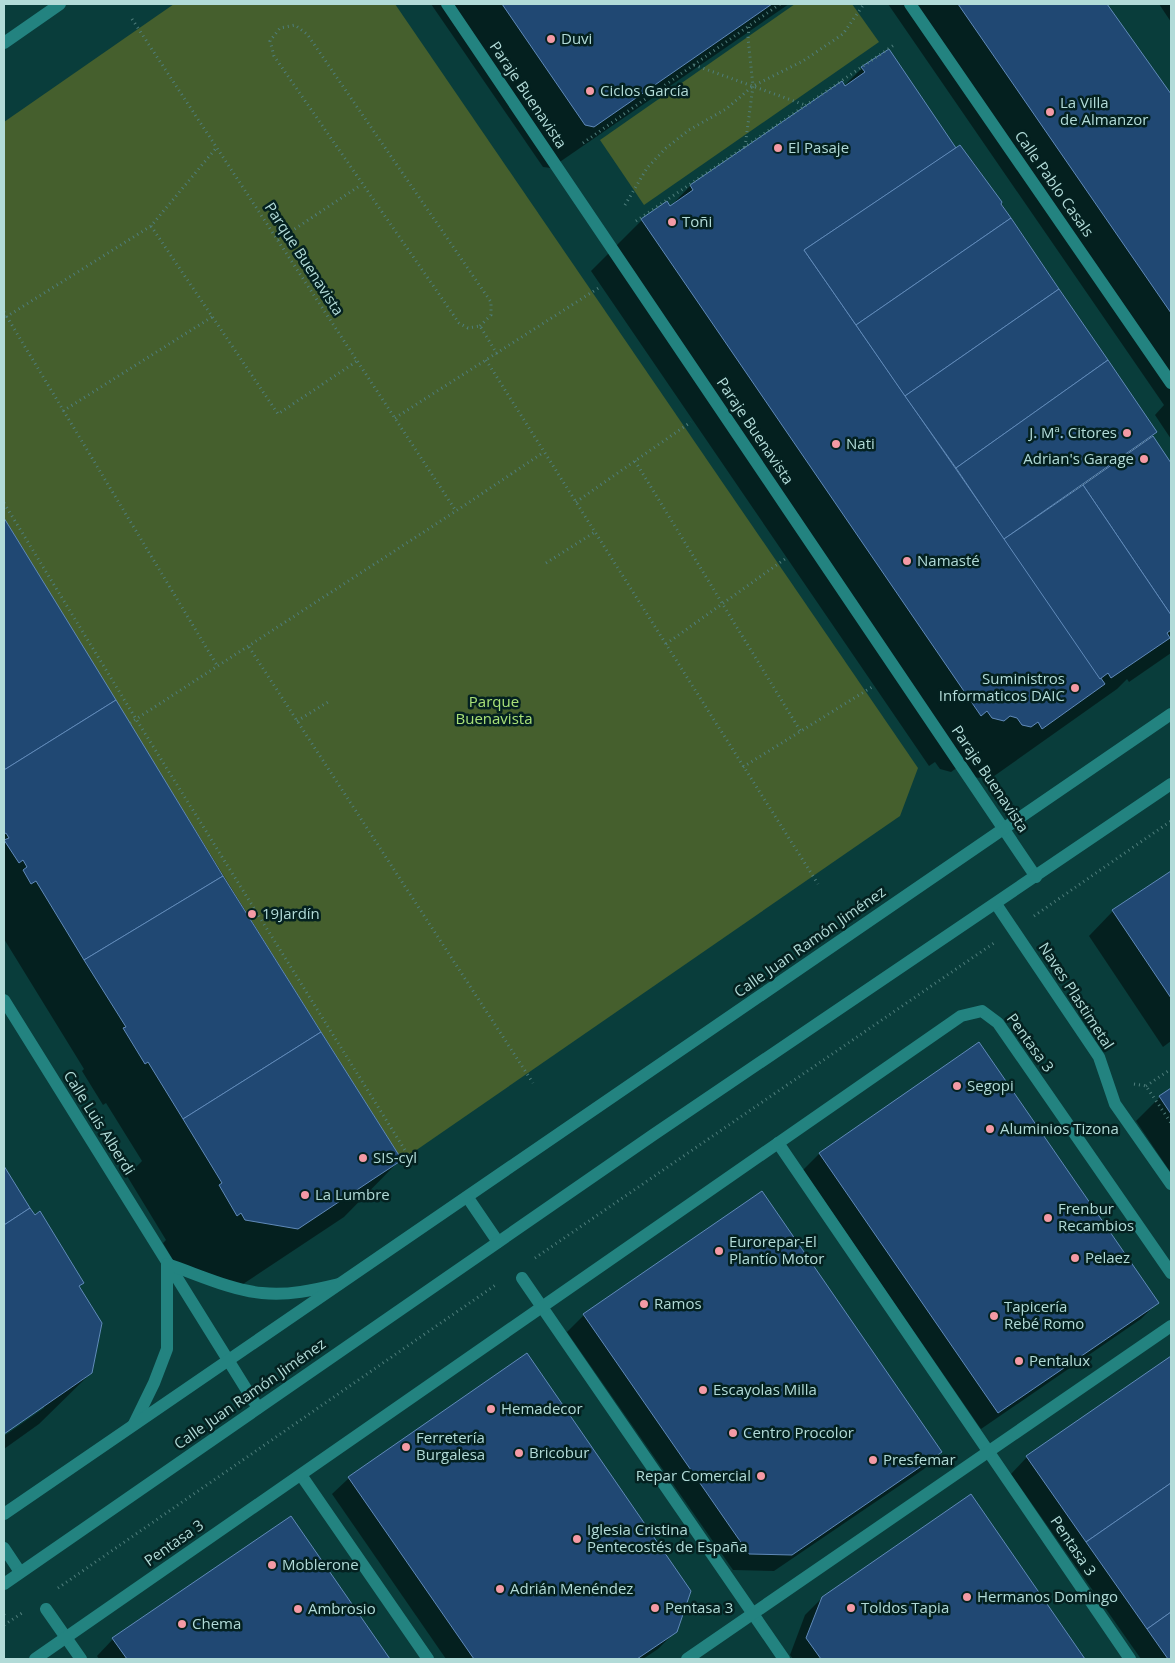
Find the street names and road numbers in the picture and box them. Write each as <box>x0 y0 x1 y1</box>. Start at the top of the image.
street label: Paraje Buenavista <box>486 37 572 152</box>
street label: Calle Pablo Casals <box>1011 126 1099 240</box>
street label: Parque Buenavista <box>261 198 349 319</box>
street label: Paraje Buenavista <box>713 373 799 488</box>
street label: Paraje Buenavista <box>948 721 1034 836</box>
street label: Calle Juan Ramón Jiménez <box>730 881 889 1001</box>
street label: Naves Plastimetal <box>1035 938 1119 1053</box>
street label: Pentasa 3 <box>1003 1009 1059 1076</box>
street label: Calle Luis Alberdi <box>60 1066 140 1178</box>
street label: Calle Juan Ramón Jiménez <box>170 1333 329 1453</box>
street label: Pentasa 3 <box>1046 1512 1101 1579</box>
street label: Pentasa 3 <box>140 1514 207 1570</box>

